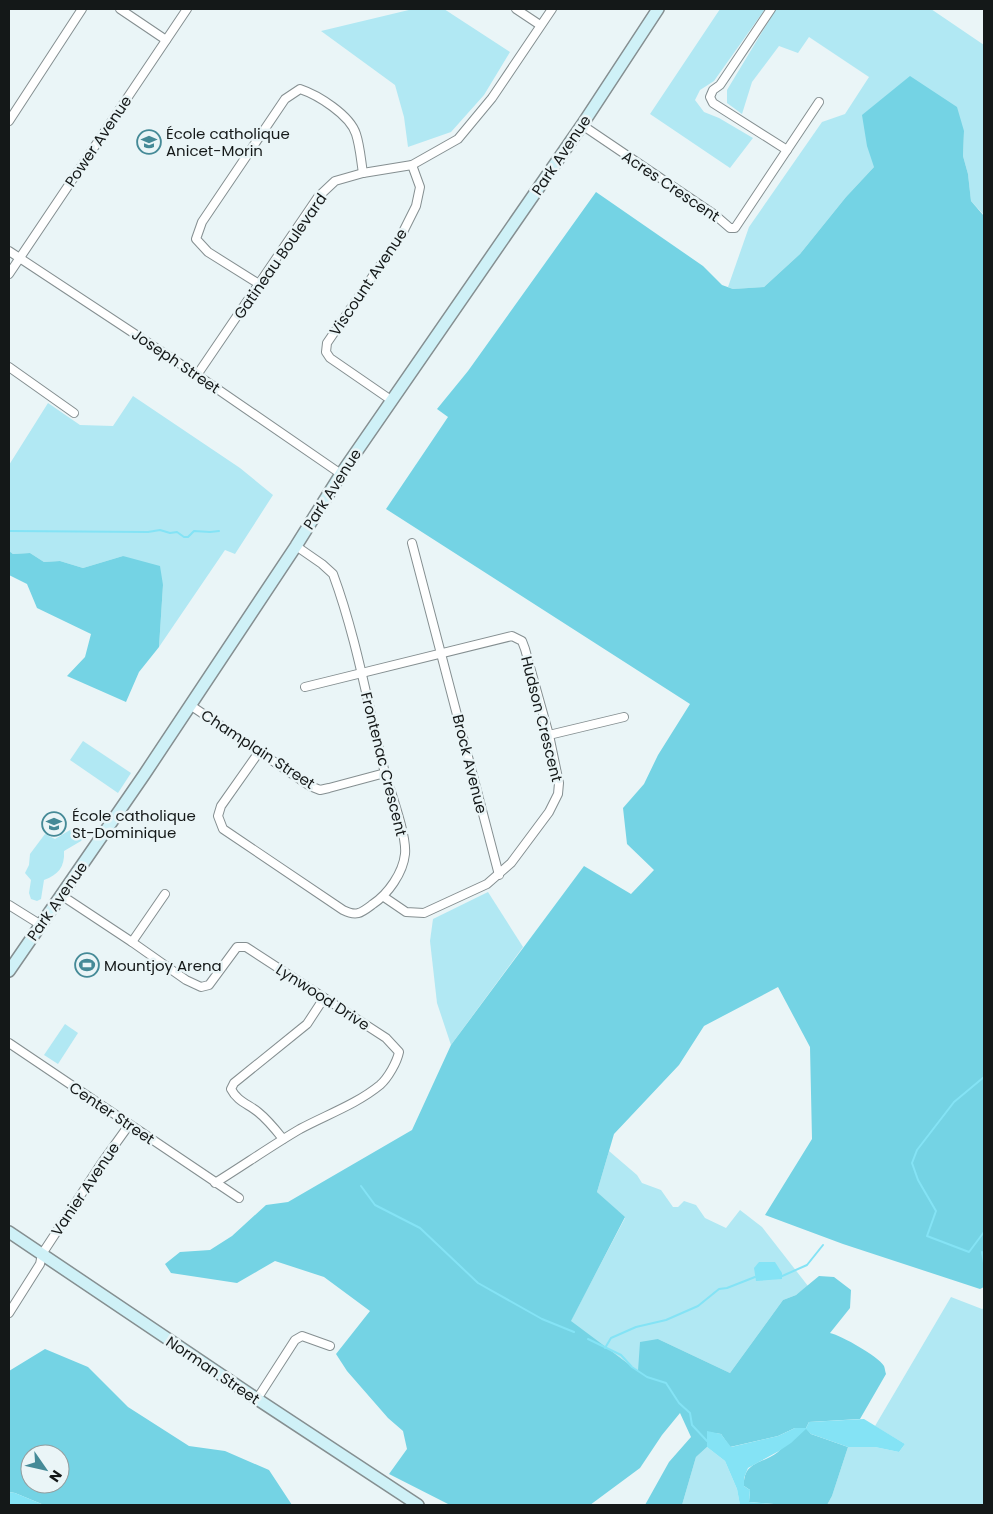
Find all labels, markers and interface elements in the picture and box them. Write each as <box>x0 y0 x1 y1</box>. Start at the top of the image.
street label: Power Avenue <box>60 91 136 191</box>
street label: Park Avenue <box>526 111 596 199</box>
place label: École catholique Anicet-Morin <box>166 123 290 161</box>
school or university icon: École catholique Anicet-Morin <box>136 129 162 155</box>
street label: Acres Crescent <box>618 145 724 227</box>
street label: Gatineau Boulevard <box>229 189 331 323</box>
street label: Viscount Avenue <box>324 224 412 340</box>
street label: Joseph Street <box>128 324 224 398</box>
street label: Park Avenue <box>298 444 366 534</box>
street label: Hudson Crescent <box>516 654 568 784</box>
street label: Frontenac Crescent <box>356 690 412 838</box>
street label: Champlain Street <box>197 704 319 794</box>
street label: Brock Avenue <box>448 712 492 816</box>
place label: École catholique St-Dominique <box>72 805 196 843</box>
school or university icon: École catholique St-Dominique <box>41 811 67 837</box>
street label: Park Avenue <box>22 857 92 945</box>
sports icon: Mountjoy Arena <box>74 952 100 978</box>
place label: Mountjoy Arena <box>104 955 222 976</box>
street label: Lynwood Drive <box>272 959 374 1035</box>
street label: Center Street <box>65 1077 159 1149</box>
street label: Vanier Avenue <box>46 1138 124 1240</box>
street label: Norman Street <box>162 1331 264 1409</box>
north arrow <box>20 1444 70 1494</box>
text: N <box>45 1466 67 1486</box>

